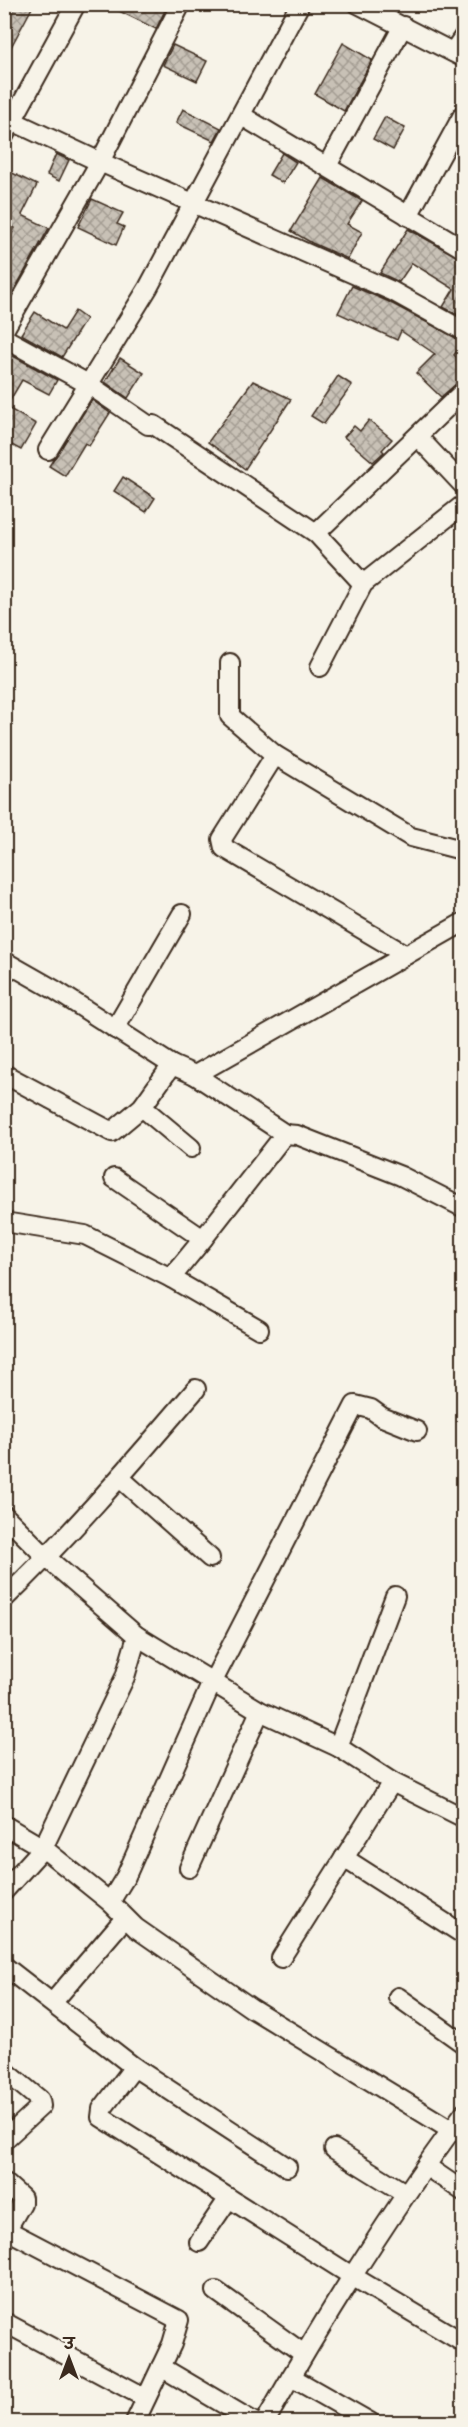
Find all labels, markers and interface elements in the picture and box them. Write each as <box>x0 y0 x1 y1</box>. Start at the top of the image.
north arrow <box>39 2328 99 2388</box>
text: उ <box>62 2334 76 2354</box>

